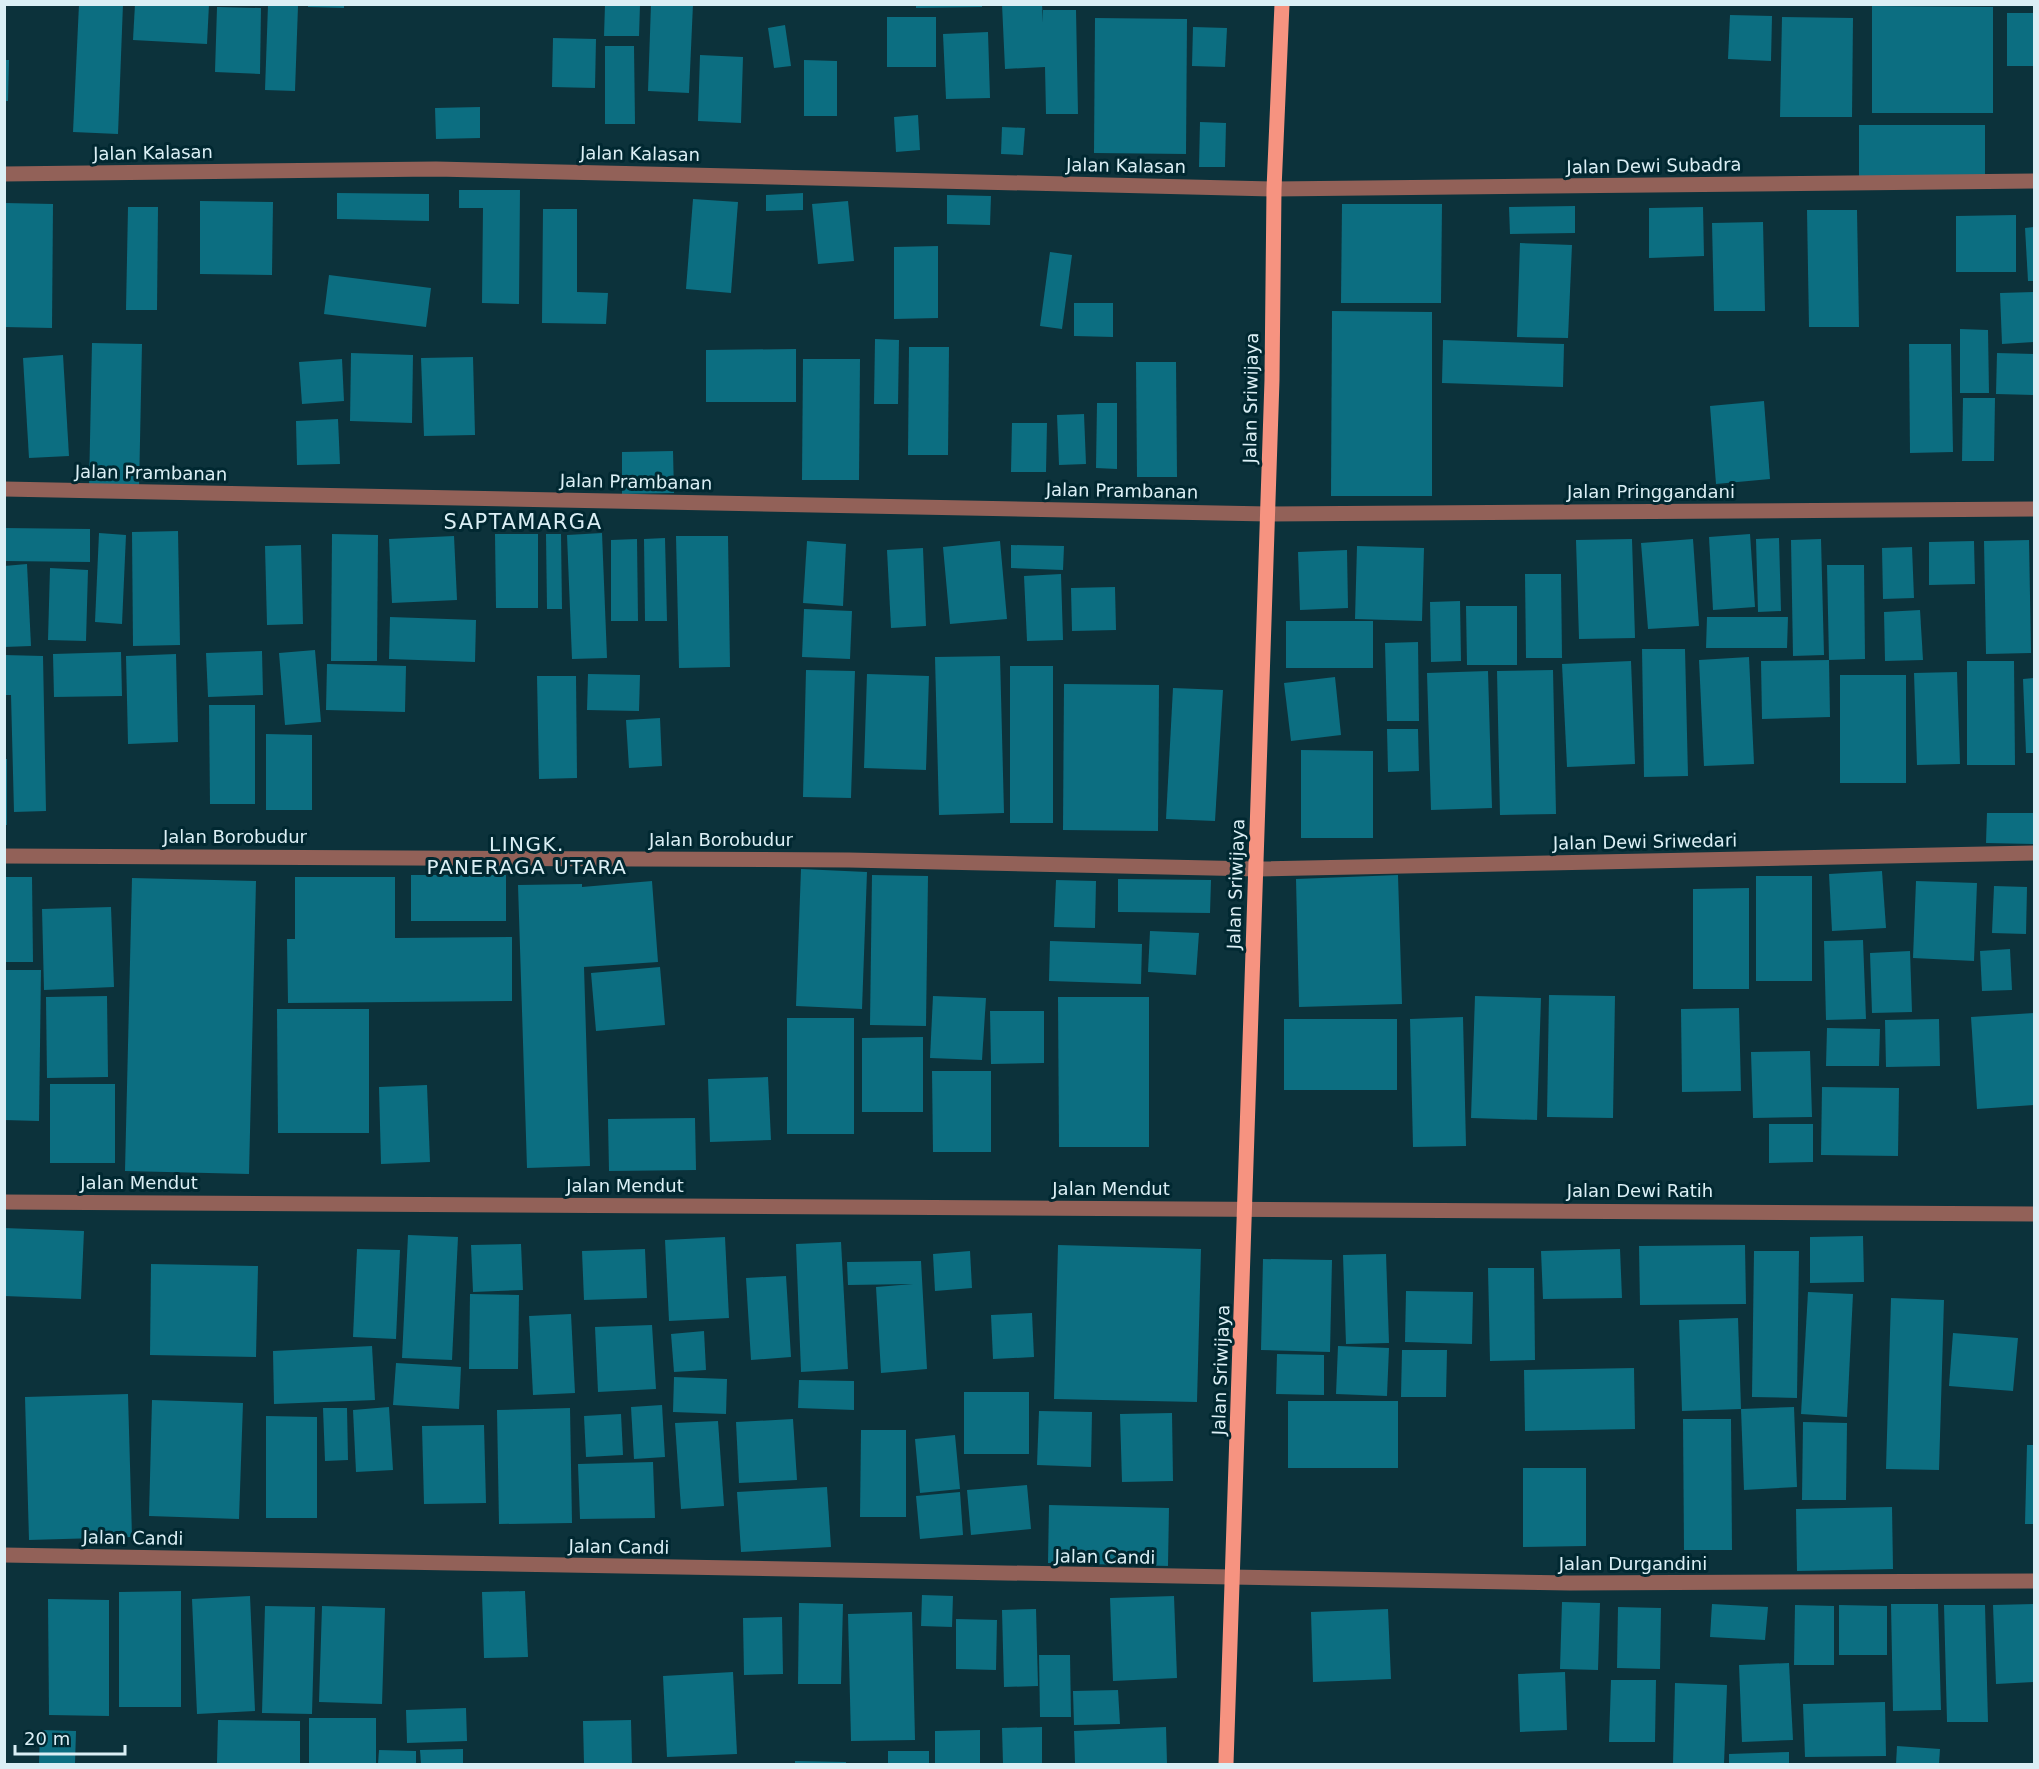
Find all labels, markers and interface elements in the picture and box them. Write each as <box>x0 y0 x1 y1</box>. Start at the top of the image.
street label: Jalan Kalasan <box>92 141 213 164</box>
street label: Jalan Kalasan <box>579 142 700 165</box>
street label: Jalan Dewi Subadra <box>1565 153 1742 178</box>
street label: Jalan Kalasan <box>1065 154 1186 177</box>
street label: Jalan Sriwijaya <box>1239 332 1262 465</box>
street label: Jalan Prambanan <box>74 461 227 484</box>
street label: Jalan Prambanan <box>559 470 712 493</box>
street label: Jalan Prambanan <box>1045 479 1198 502</box>
street label: Jalan Pringgandani <box>1566 481 1735 502</box>
district label: SAPTAMARGA <box>443 510 603 534</box>
street label: Jalan Sriwijaya <box>1223 818 1248 951</box>
street label: Jalan Borobudur <box>162 826 308 847</box>
street label: Jalan Borobudur <box>648 829 794 850</box>
street label: Jalan Dewi Sriwedari <box>1552 829 1737 854</box>
district label: LINGK. PANERAGA UTARA <box>427 832 627 879</box>
street label: Jalan Mendut <box>79 1172 198 1193</box>
street label: Jalan Mendut <box>565 1175 684 1196</box>
street label: Jalan Mendut <box>1051 1178 1170 1199</box>
street label: Jalan Dewi Ratih <box>1566 1180 1713 1201</box>
street label: Jalan Sriwijaya <box>1208 1304 1233 1437</box>
street label: Jalan Candi <box>81 1526 184 1549</box>
street label: Jalan Candi <box>567 1535 670 1558</box>
street label: Jalan Candi <box>1053 1545 1156 1568</box>
street label: Jalan Durgandini <box>1558 1553 1707 1574</box>
scale bar <box>15 1718 124 1756</box>
text: 20 m <box>24 1728 70 1749</box>

